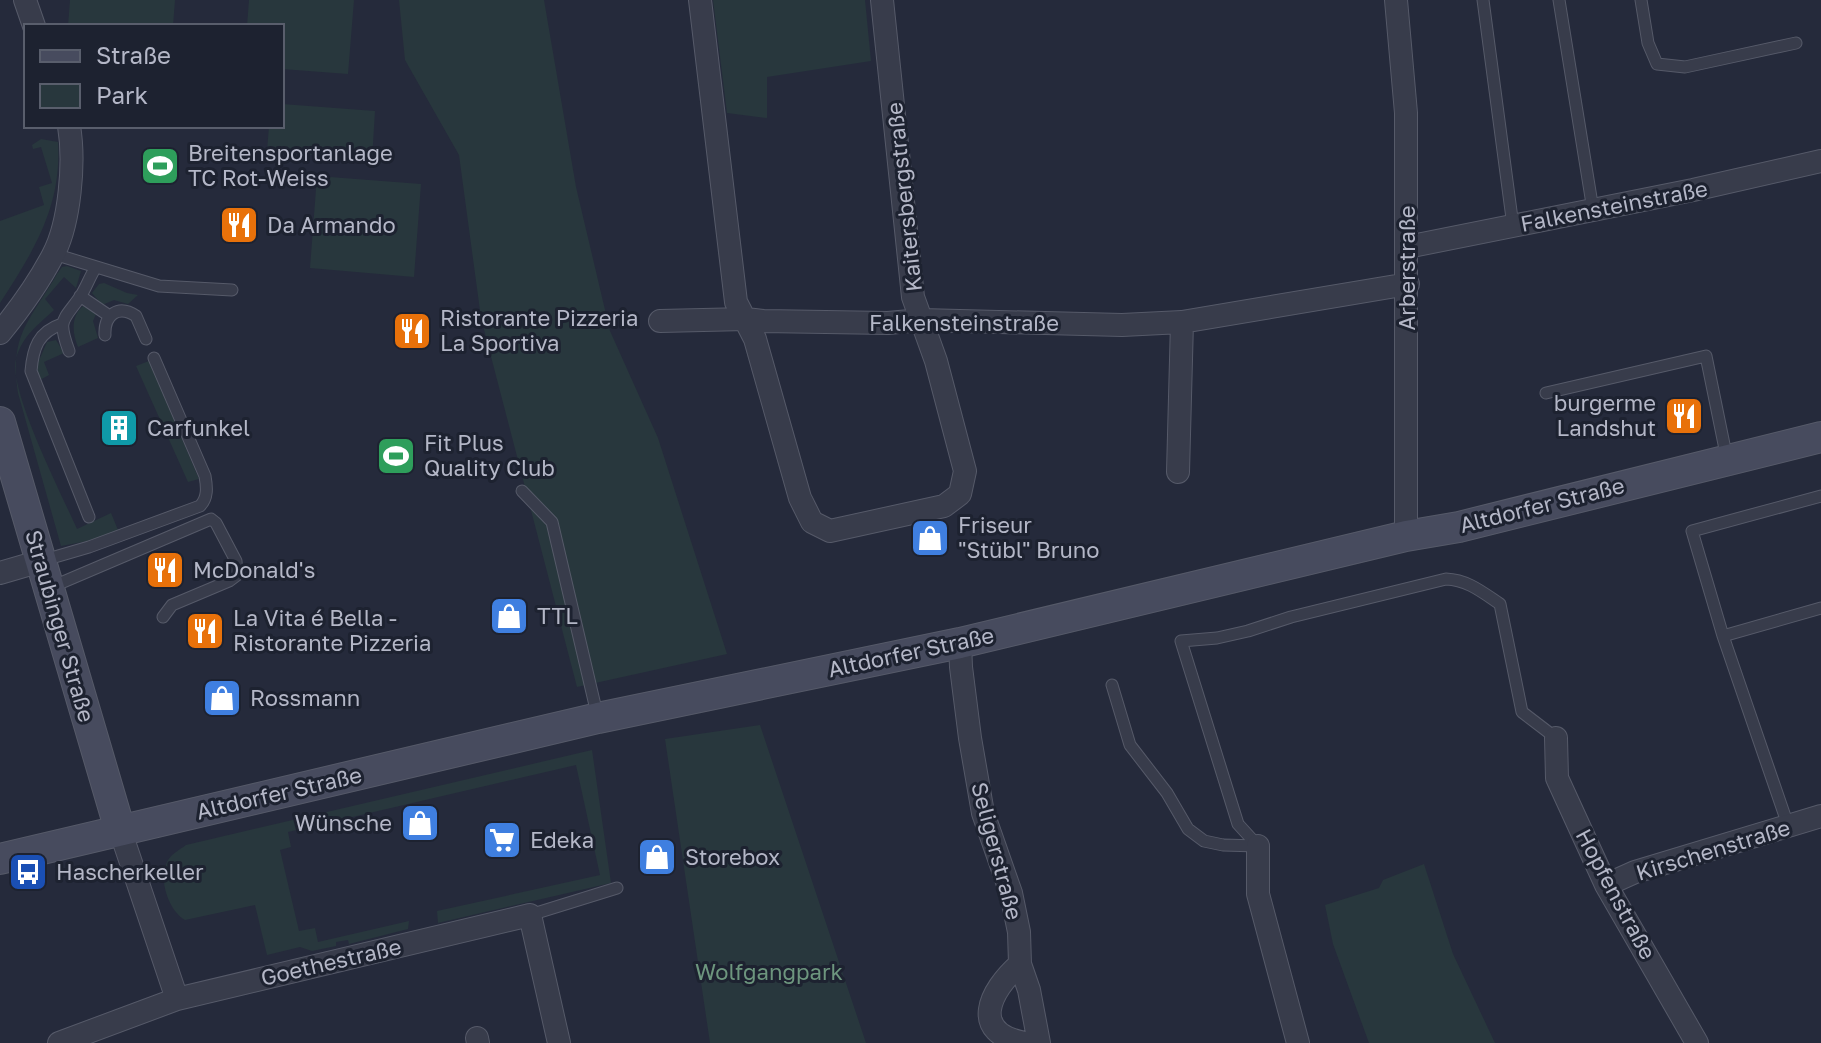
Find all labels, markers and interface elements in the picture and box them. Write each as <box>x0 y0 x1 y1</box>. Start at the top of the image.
legend <box>24 24 284 128</box>
text: Straße <box>96 40 171 69</box>
text: Park <box>96 80 148 109</box>
street label: Kaitersbergstraße <box>880 101 927 293</box>
place label: Breitensportanlage TC Rot-Weiss <box>188 139 393 191</box>
sports icon: Breitensportanlage TC Rot-Weiss <box>139 145 181 187</box>
street label: Falkensteinstraße <box>1518 174 1710 237</box>
restaurant icon: Da Armando <box>218 204 260 246</box>
street label: Arberstraße <box>1393 206 1420 330</box>
place label: Da Armando <box>267 211 396 238</box>
place label: Ristorante Pizzeria La Sportiva <box>440 304 638 356</box>
street label: Falkensteinstraße <box>869 309 1059 336</box>
restaurant icon: Ristorante Pizzeria La Sportiva <box>391 310 433 352</box>
place label: burgerme Landshut <box>1554 389 1656 441</box>
restaurant icon: burgerme Landshut <box>1663 395 1705 437</box>
building icon: Carfunkel <box>98 407 140 449</box>
place label: Carfunkel <box>147 414 250 441</box>
place label: Fit Plus Quality Club <box>424 429 555 481</box>
sports icon: Fit Plus Quality Club <box>375 435 417 477</box>
street label: Altdorfer Straße <box>1457 471 1627 538</box>
place label: Friseur "Stübl" Bruno <box>958 511 1099 563</box>
shop icon: Friseur "Stübl" Bruno <box>909 517 951 559</box>
street label: Straubinger Straße <box>20 527 101 725</box>
restaurant icon: McDonald's <box>144 549 186 591</box>
place label: McDonald's <box>193 556 315 583</box>
shop icon: TTL <box>488 595 530 637</box>
place label: TTL <box>537 602 578 629</box>
place label: La Vita é Bella - Ristorante Pizzeria <box>233 604 431 656</box>
restaurant icon: La Vita é Bella - Ristorante Pizzeria <box>184 610 226 652</box>
street label: Altdorfer Straße <box>826 621 996 682</box>
shop icon: Rossmann <box>201 677 243 719</box>
place label: Rossmann <box>250 684 360 711</box>
street label: Altdorfer Straße <box>194 760 364 825</box>
street label: Seligerstraße <box>966 779 1029 923</box>
shop icon: Wünsche <box>399 802 441 844</box>
place label: Wünsche <box>295 809 392 836</box>
street label: Kirschenstraße <box>1632 813 1793 886</box>
supermarket icon: Edeka <box>481 819 523 861</box>
street label: Hopfenstraße <box>1571 824 1662 964</box>
place label: Edeka <box>530 826 594 853</box>
shop icon: Storebox <box>636 836 678 878</box>
place label: Storebox <box>685 843 780 870</box>
bus stop icon: Hascherkeller <box>7 851 49 893</box>
place label: Hascherkeller <box>56 858 204 885</box>
street label: Goethestraße <box>258 932 404 991</box>
park label: Wolfgangpark <box>695 958 843 985</box>

